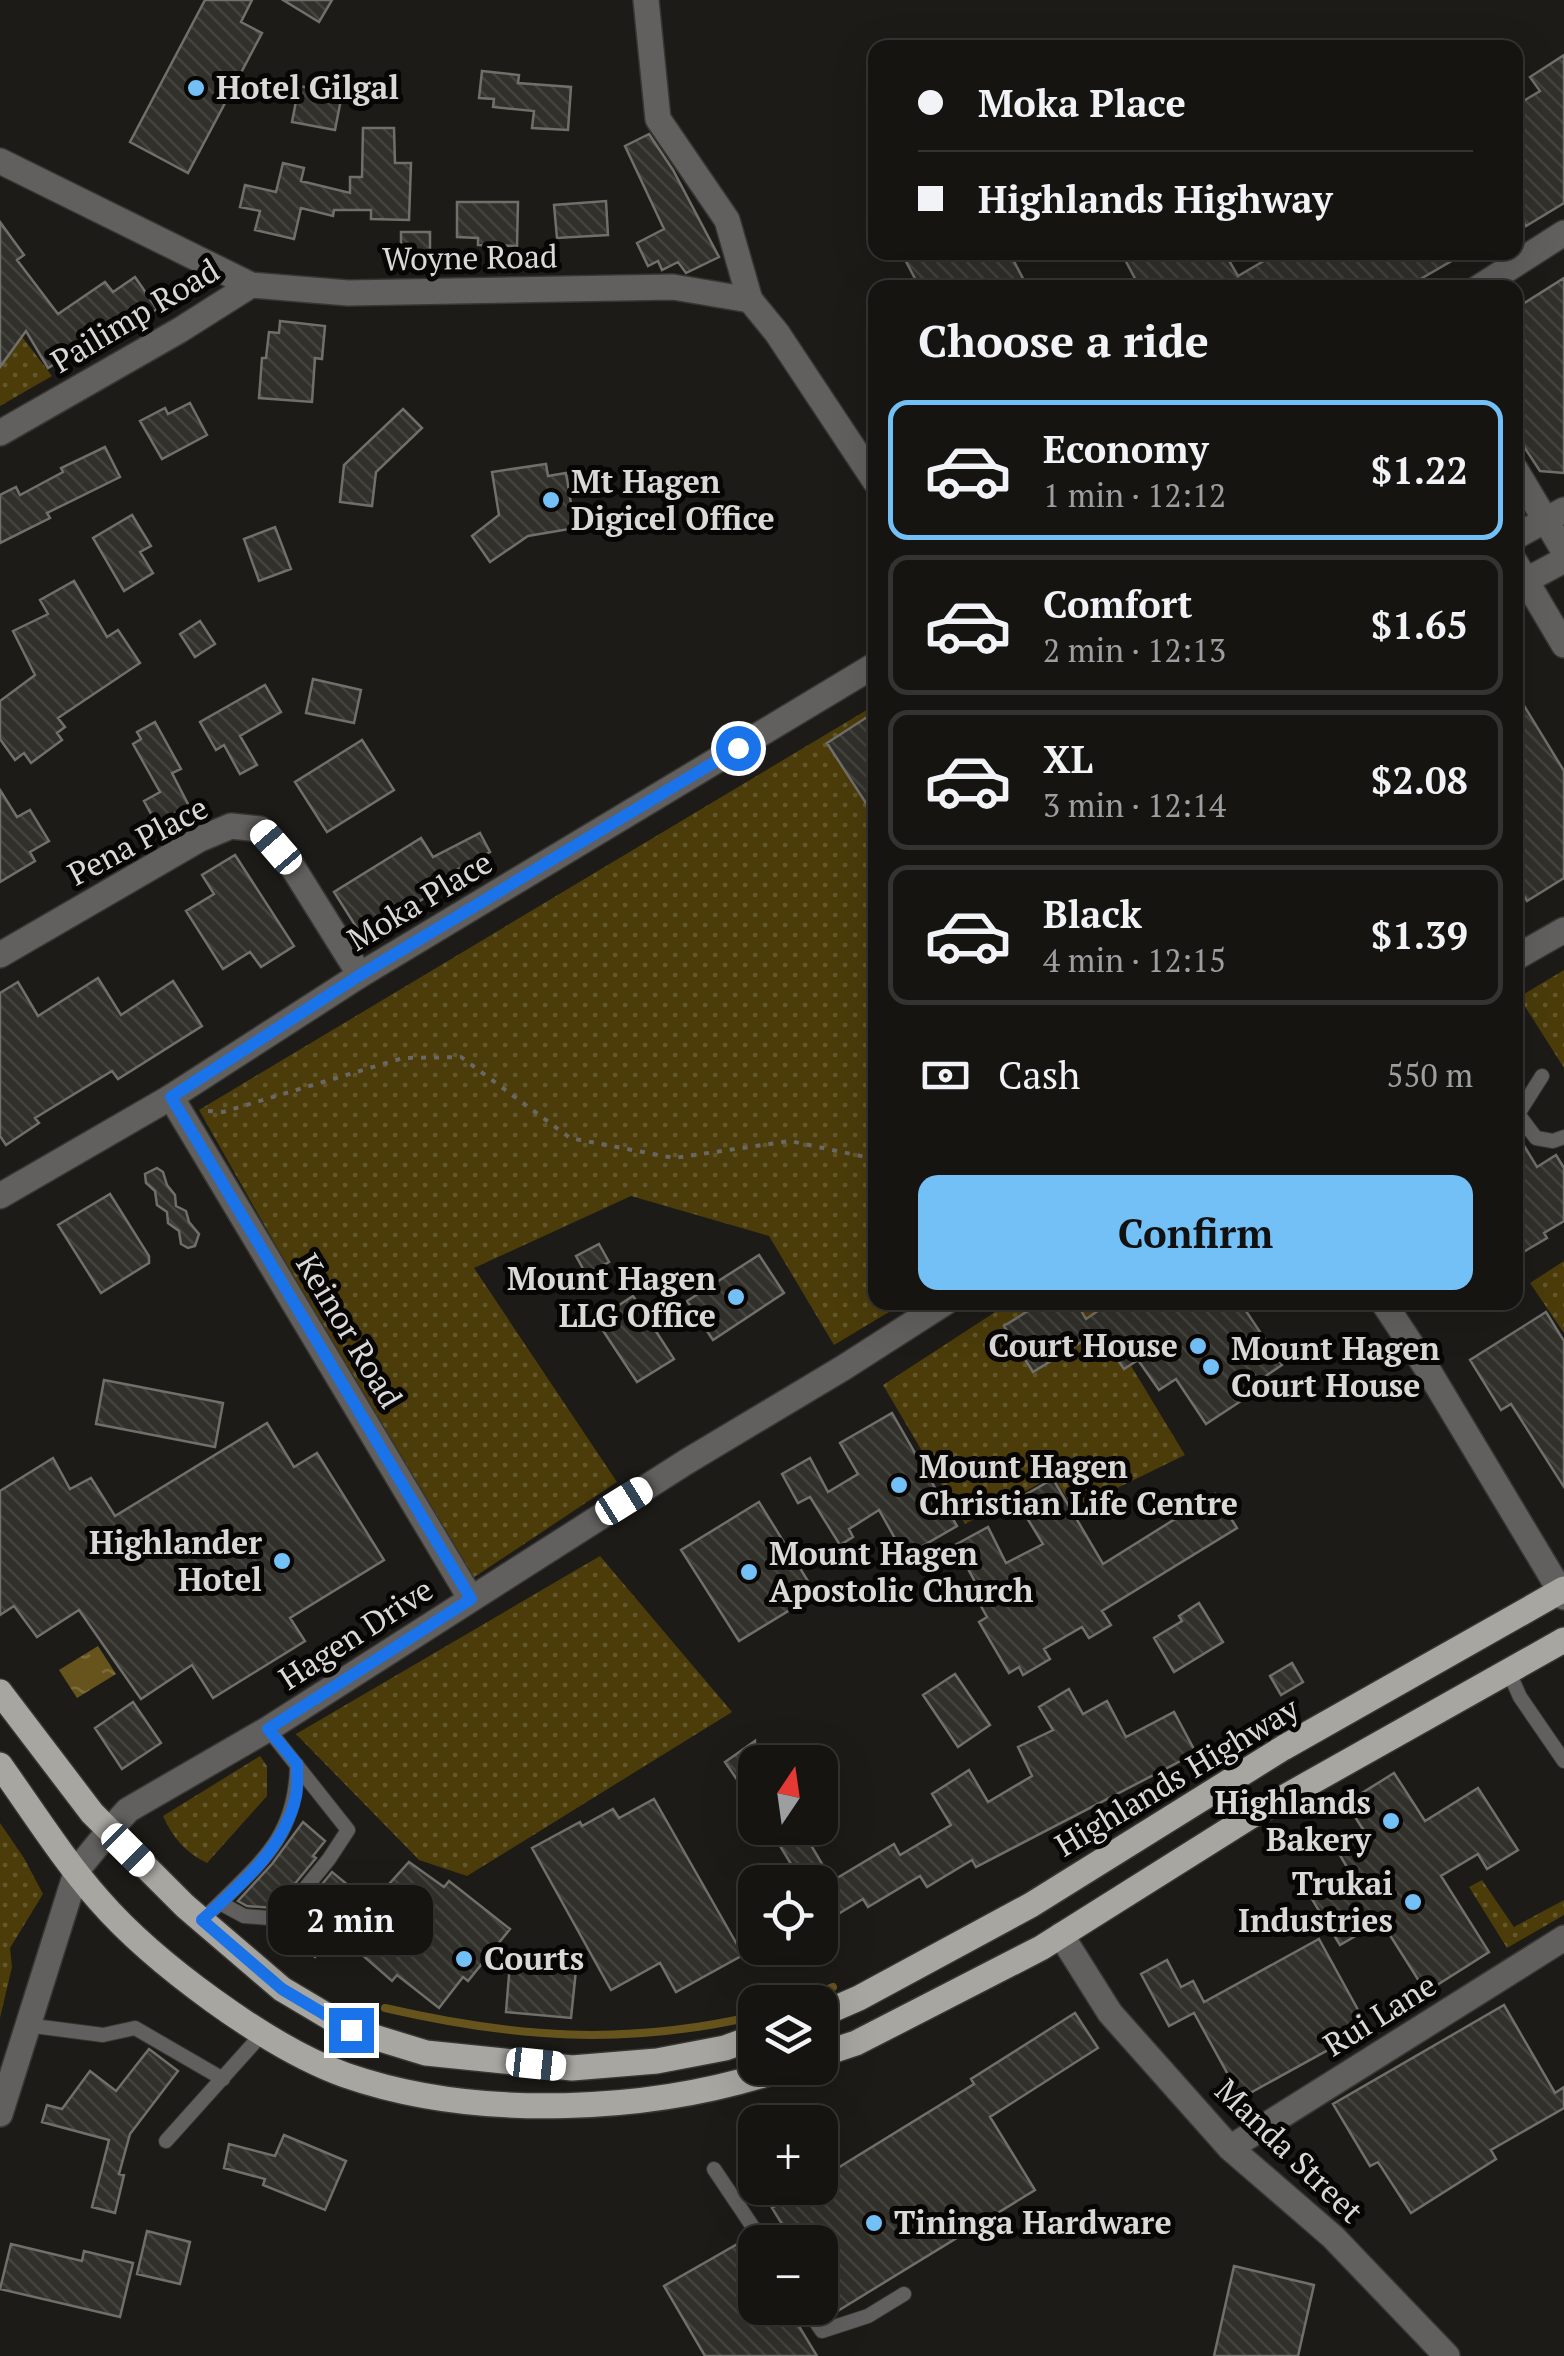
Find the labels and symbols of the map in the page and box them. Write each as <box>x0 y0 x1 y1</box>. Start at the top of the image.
place label: Hotel Gilgal <box>216 66 399 108</box>
marker: Hotel Gilgal <box>185 77 207 99</box>
street label: Woyne Road <box>382 234 558 280</box>
street label: Pailimp Road <box>43 248 227 382</box>
place label: Mt Hagen Digicel Office <box>571 460 775 539</box>
marker: Mt Hagen Digicel Office <box>540 489 562 511</box>
route start <box>716 726 761 771</box>
street label: Pena Place <box>60 786 215 894</box>
car <box>245 815 307 879</box>
street label: Moka Place <box>340 841 499 960</box>
street label: Keinor Road <box>287 1246 413 1416</box>
place label: Mount Hagen LLG Office <box>507 1257 716 1336</box>
marker: Mount Hagen LLG Office <box>725 1286 747 1308</box>
place label: Court House <box>989 1324 1178 1366</box>
place label: Mount Hagen Court House <box>1231 1327 1440 1406</box>
marker: Court House <box>1187 1335 1209 1357</box>
marker: Mount Hagen Court House <box>1200 1356 1222 1378</box>
place label: Mount Hagen Christian Life Centre <box>919 1445 1238 1524</box>
car <box>591 1472 657 1530</box>
marker: Mount Hagen Christian Life Centre <box>888 1474 910 1496</box>
place label: Highlander Hotel <box>89 1521 262 1600</box>
place label: Mount Hagen Apostolic Church <box>769 1532 1034 1611</box>
marker: Highlander Hotel <box>271 1550 293 1572</box>
marker: Mount Hagen Apostolic Church <box>738 1561 760 1583</box>
street label: Hagen Drive <box>270 1568 440 1699</box>
street label: Highlands Highway <box>1047 1686 1307 1865</box>
north arrow <box>738 1745 838 1845</box>
place label: Highlands Bakery <box>1215 1781 1372 1860</box>
marker: Highlands Bakery <box>1380 1810 1402 1832</box>
car <box>96 1818 160 1882</box>
place label: Trukai Industries <box>1238 1862 1393 1941</box>
callout: 2 min <box>268 1885 434 1955</box>
marker: Trukai Industries <box>1402 1891 1424 1913</box>
place label: Courts <box>484 1937 584 1979</box>
marker: Courts <box>453 1948 475 1970</box>
street label: Rui Lane <box>1315 1963 1444 2065</box>
route end <box>329 2008 374 2053</box>
car <box>505 2046 567 2082</box>
street label: Manda Street <box>1207 2069 1373 2231</box>
place label: Tininga Hardware <box>894 2201 1172 2243</box>
marker: Tininga Hardware <box>863 2212 885 2234</box>

